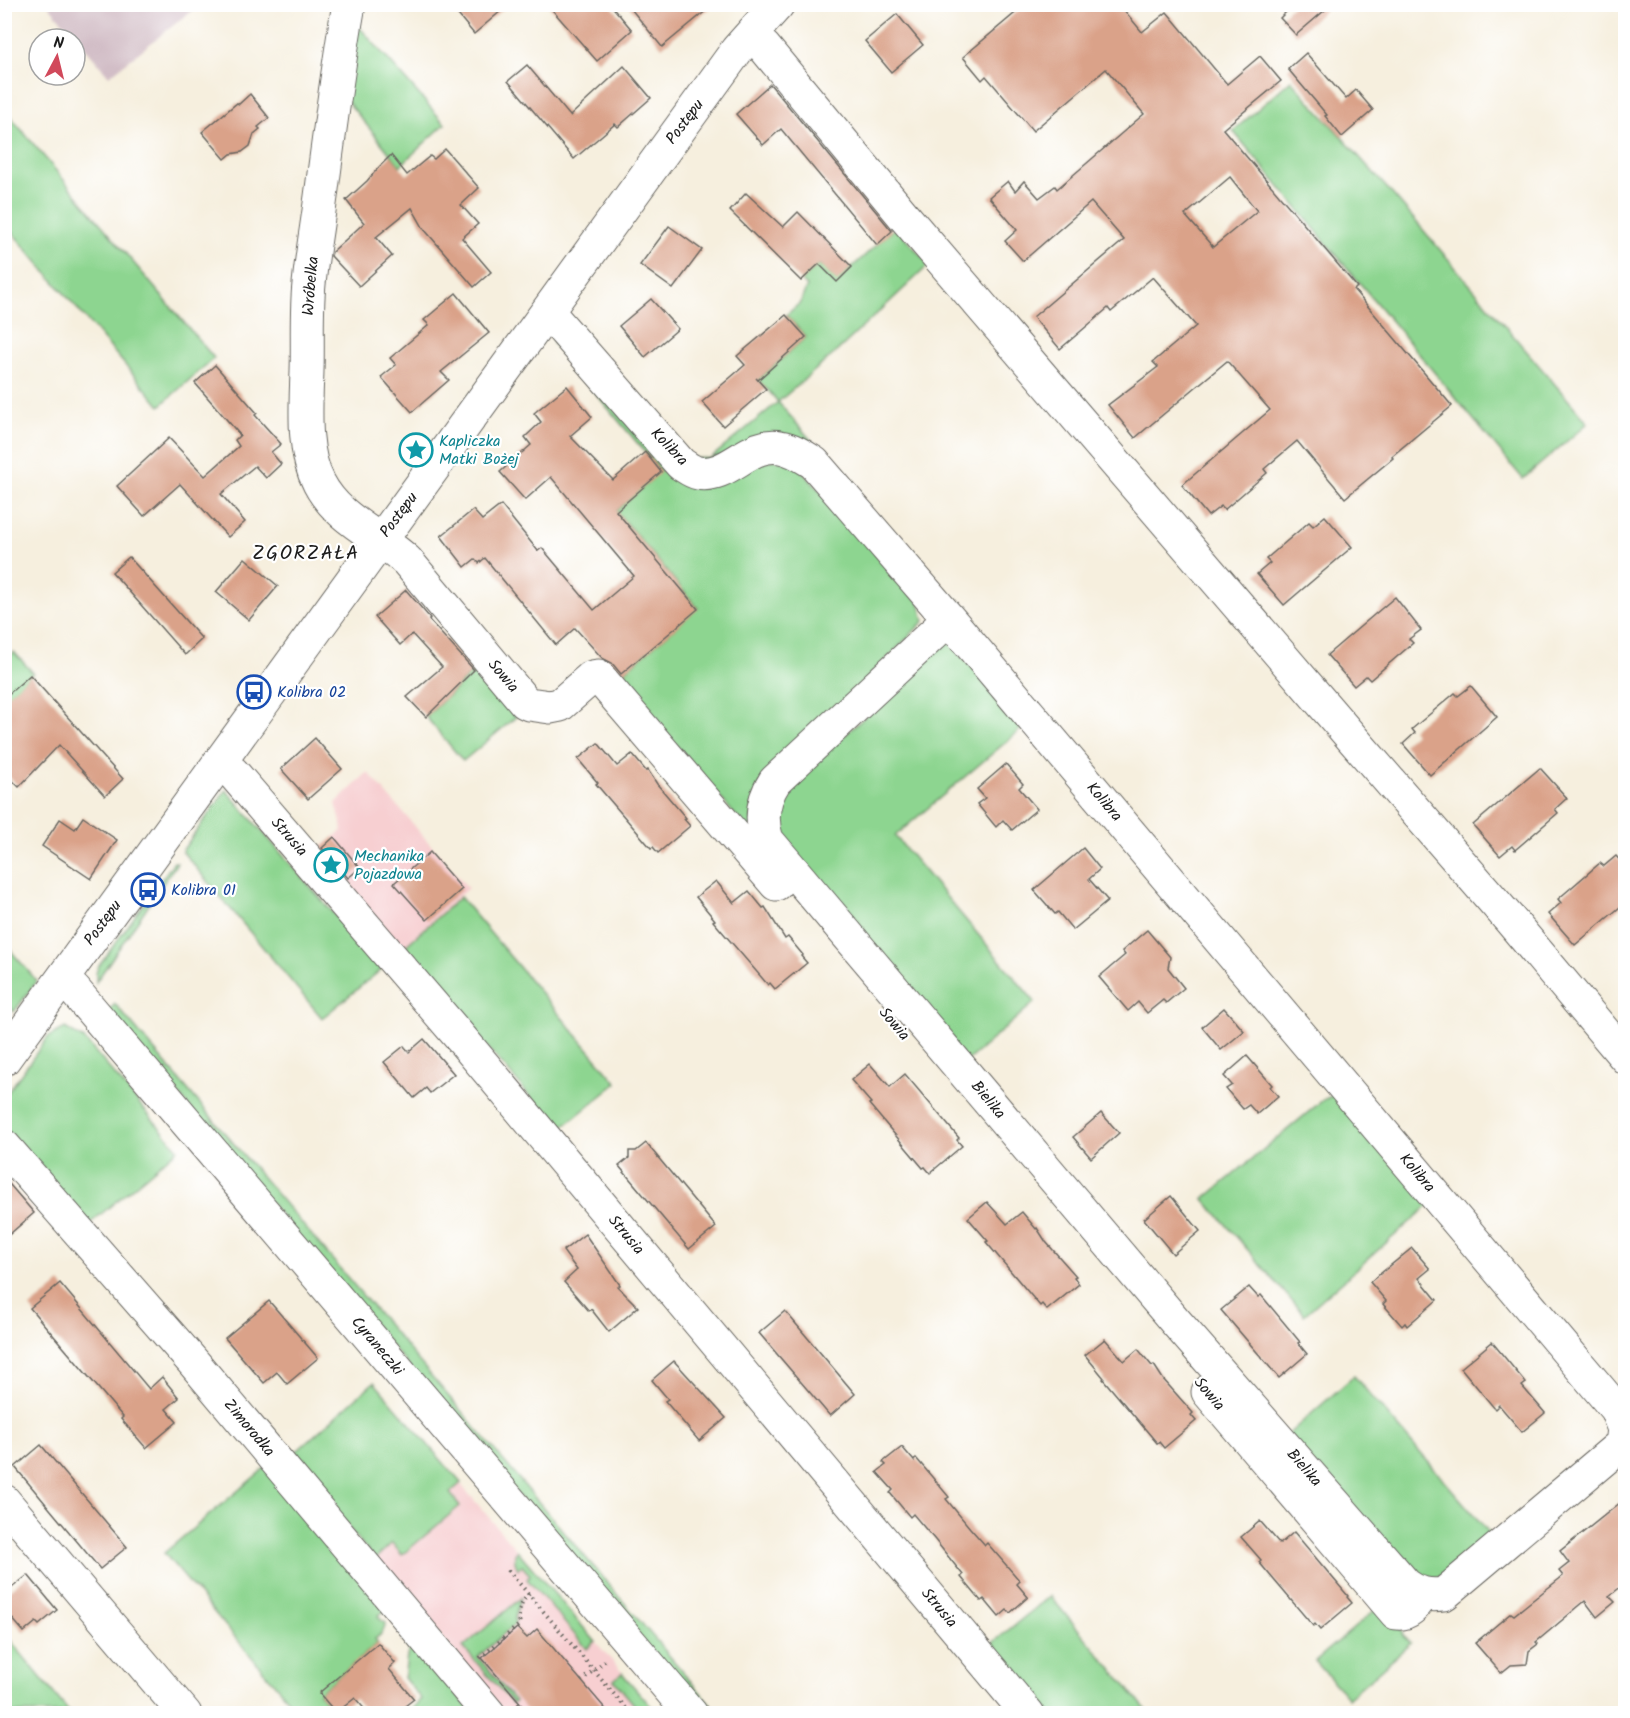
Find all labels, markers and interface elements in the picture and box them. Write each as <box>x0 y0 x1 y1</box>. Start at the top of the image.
north arrow <box>27 27 87 87</box>
text: N <box>52 31 65 57</box>
street label: Postępu <box>660 94 711 150</box>
street label: Wróbelka <box>296 255 326 317</box>
street label: Kolibra <box>644 422 694 472</box>
place label: Kapliczka Matki Bożej <box>439 429 520 472</box>
place icon: Kapliczka Matki Bożej <box>398 432 434 468</box>
street label: Postępu <box>374 487 425 543</box>
district label: ZGORZAŁA <box>252 538 360 570</box>
street label: Sowia <box>481 653 525 699</box>
bus stop icon: Kolibra 02 <box>236 674 272 710</box>
place label: Kolibra 02 <box>277 680 346 705</box>
street label: Kolibra <box>1080 776 1128 828</box>
street label: Strusia <box>265 812 313 862</box>
place label: Mechanika Pojazdowa <box>354 844 424 887</box>
place icon: Mechanika Pojazdowa <box>313 847 349 883</box>
bus stop icon: Kolibra 01 <box>130 872 166 908</box>
place label: Kolibra 01 <box>171 878 236 903</box>
street label: Postępu <box>78 895 128 951</box>
street label: Sowia <box>872 1001 916 1047</box>
street label: Bielika <box>964 1075 1012 1125</box>
street label: Kolibra <box>1393 1147 1441 1199</box>
street label: Strusia <box>602 1209 650 1261</box>
street label: Cyraneczki <box>345 1311 410 1382</box>
street label: Sowia <box>1187 1371 1231 1417</box>
street label: Zimorodka <box>217 1393 281 1463</box>
street label: Bielika <box>1280 1443 1328 1493</box>
street label: Strusia <box>915 1582 963 1634</box>

